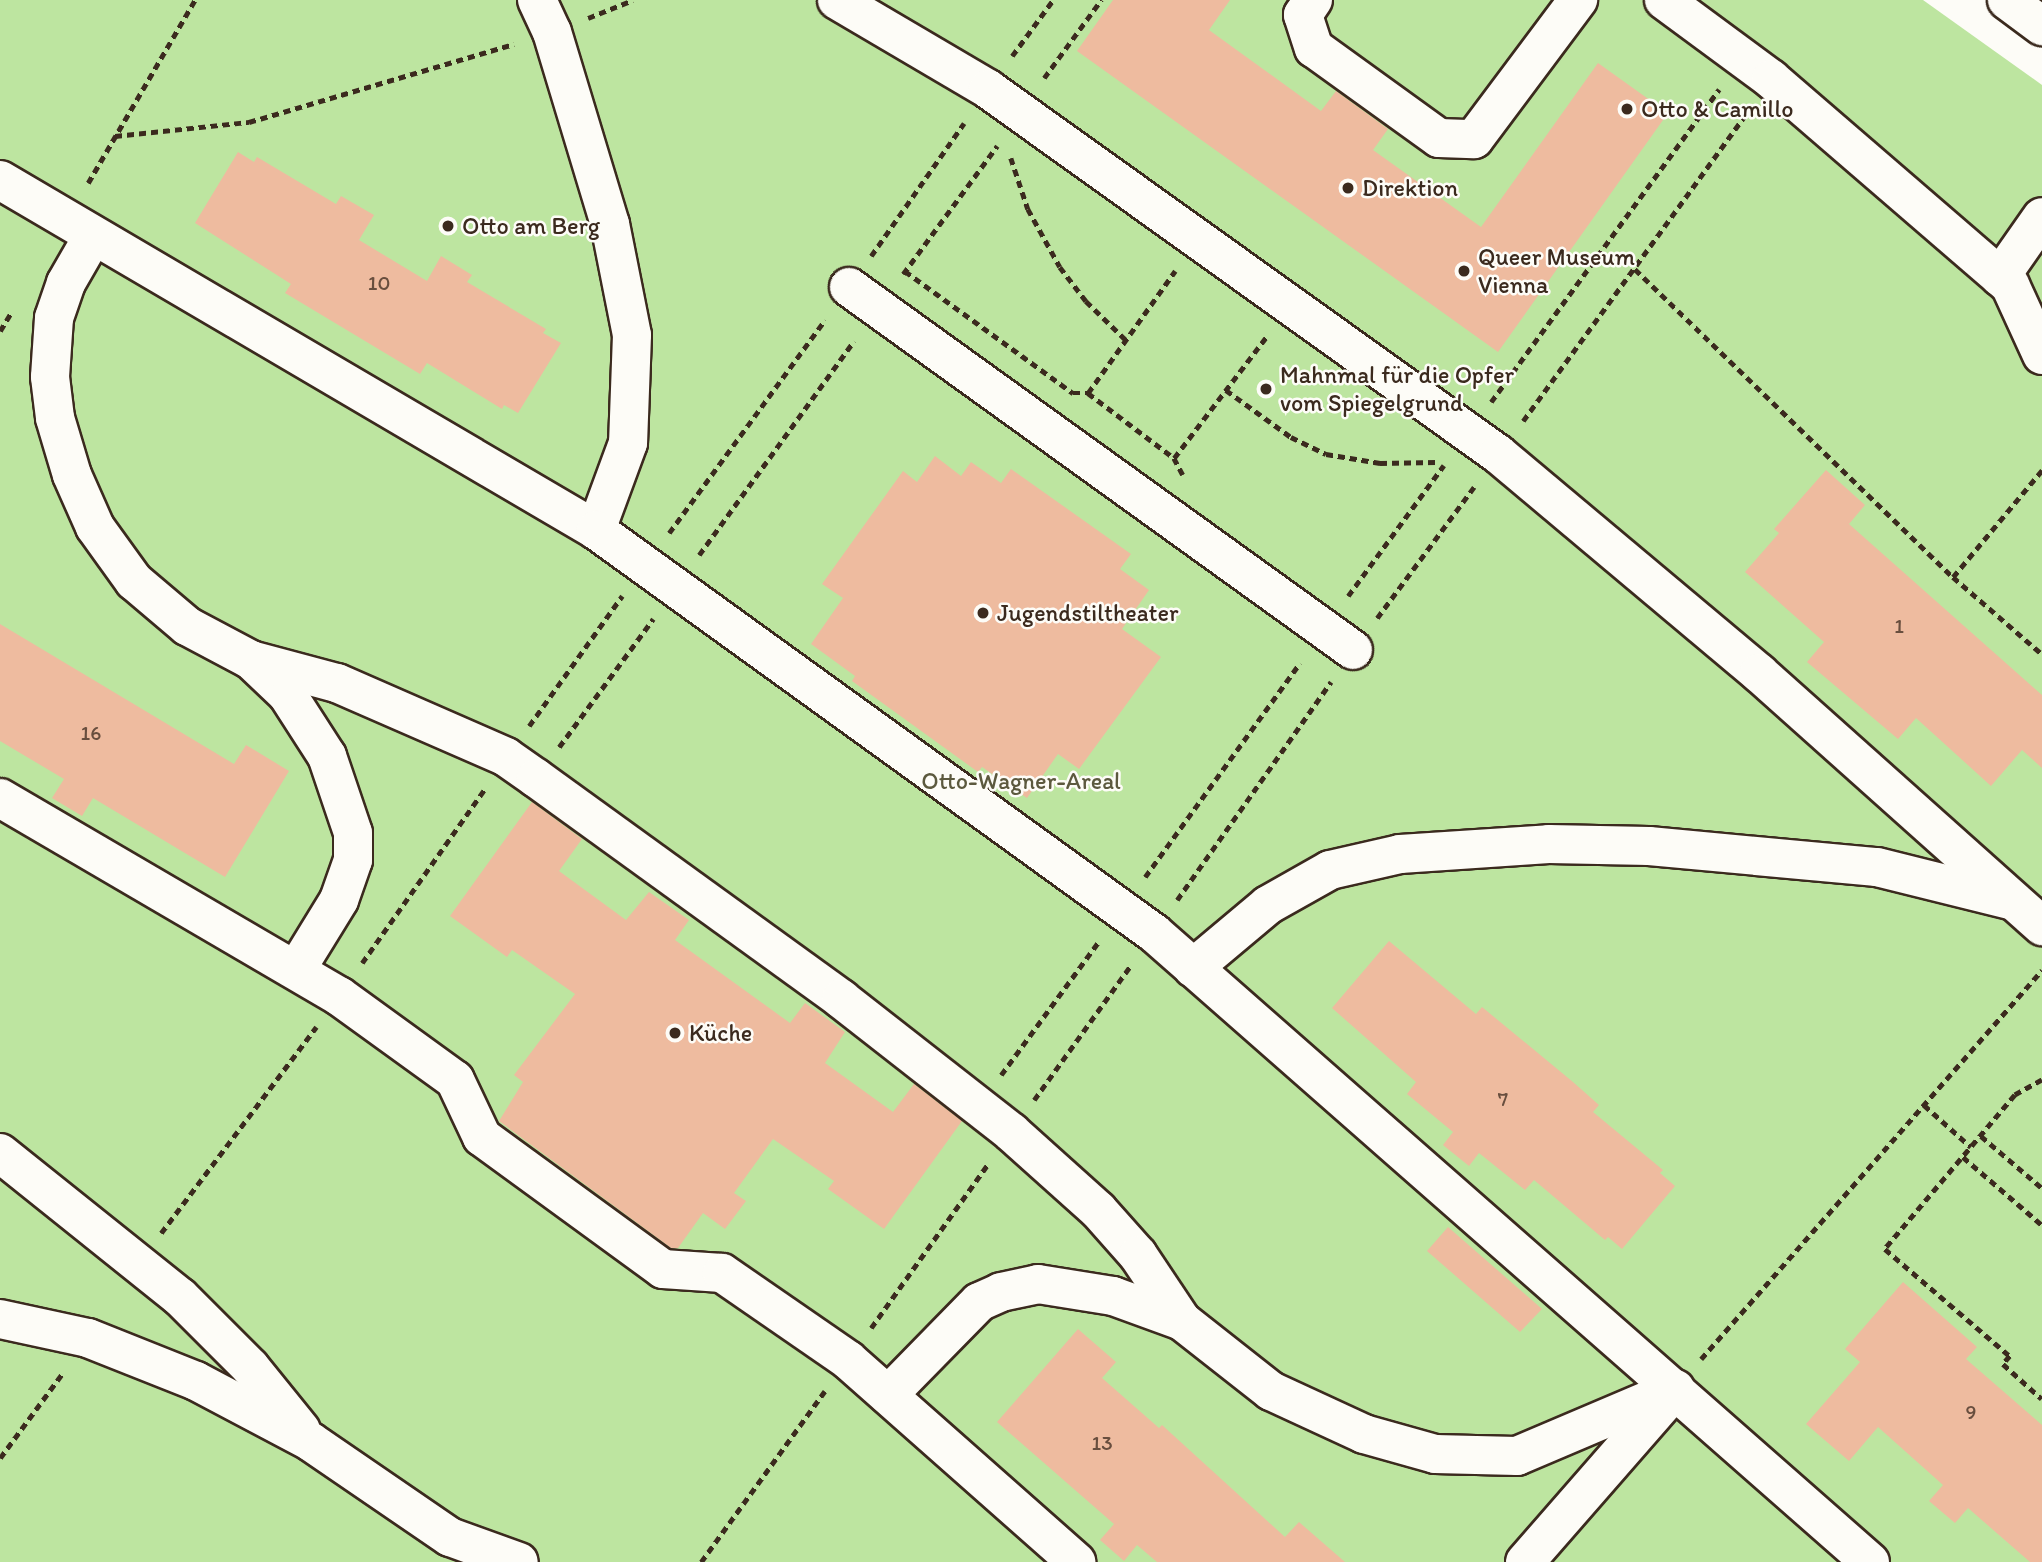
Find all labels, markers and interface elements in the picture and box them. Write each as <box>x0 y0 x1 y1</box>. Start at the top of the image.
place label: Otto & Camillo <box>1641 95 1794 123</box>
marker: Otto & Camillo <box>1619 101 1635 117</box>
place label: Direktion <box>1362 174 1458 202</box>
marker: Direktion <box>1340 180 1356 196</box>
place label: Otto am Berg <box>462 212 601 240</box>
marker: Otto am Berg <box>440 218 456 234</box>
place label: Queer Museum Vienna <box>1478 243 1633 299</box>
marker: Queer Museum Vienna <box>1456 263 1472 279</box>
house number: 10 <box>368 270 390 296</box>
place label: Mahnmal für die Opfer vom Spiegelgrund <box>1280 361 1514 417</box>
marker: Mahnmal für die Opfer vom Spiegelgrund <box>1258 381 1274 397</box>
place label: Jugendstiltheater <box>997 599 1179 627</box>
marker: Jugendstiltheater <box>975 605 991 621</box>
house number: 1 <box>1894 613 1904 639</box>
house number: 16 <box>81 720 101 746</box>
park label: Otto-Wagner-Areal <box>921 767 1121 795</box>
place label: Küche <box>689 1019 752 1047</box>
marker: Küche <box>667 1025 683 1041</box>
house number: 7 <box>1498 1086 1508 1112</box>
house number: 9 <box>1966 1399 1976 1425</box>
house number: 13 <box>1091 1430 1113 1456</box>

